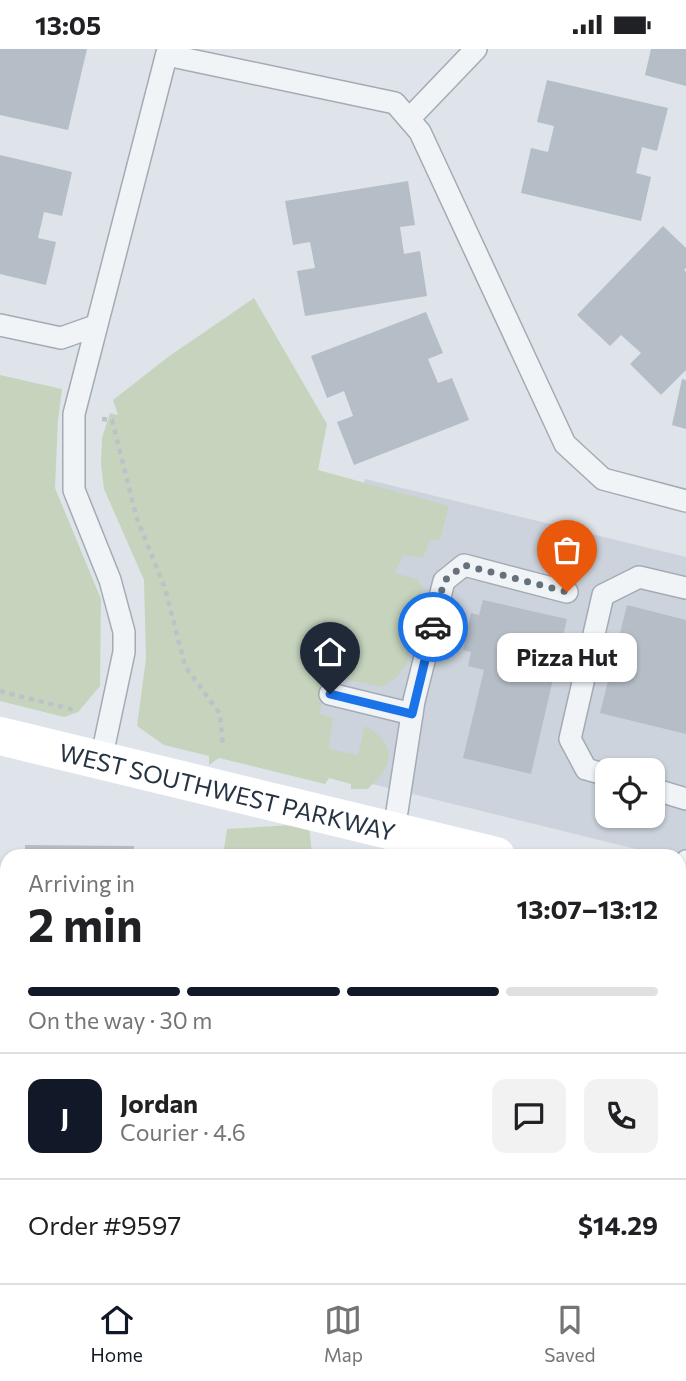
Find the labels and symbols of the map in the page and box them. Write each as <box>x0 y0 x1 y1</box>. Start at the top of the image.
pin <box>537 520 597 592</box>
courier <box>398 592 468 662</box>
pin <box>300 622 360 694</box>
callout: Pizza Hut <box>497 634 637 683</box>
street label: WEST SOUTHWEST PARKWAY <box>56 736 399 846</box>

